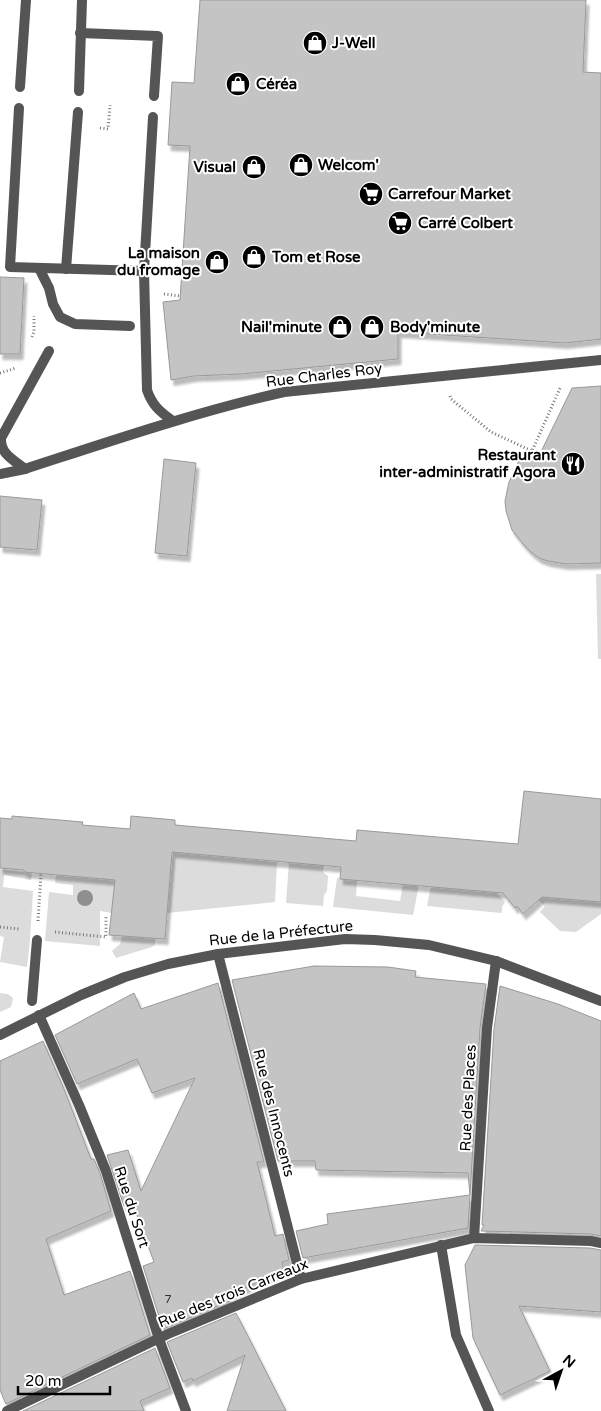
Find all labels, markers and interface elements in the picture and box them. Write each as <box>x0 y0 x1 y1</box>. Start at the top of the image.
shop icon: J-Well <box>302 30 328 56</box>
place label: J-Well <box>331 34 376 52</box>
shop icon: Céréa <box>225 71 251 97</box>
place label: Céréa <box>256 75 297 93</box>
shop icon: Welcom' <box>288 152 314 178</box>
shop icon: Visual <box>241 154 267 180</box>
place label: Welcom' <box>318 156 379 174</box>
place label: Visual <box>194 158 236 176</box>
supermarket icon: Carrefour Market <box>358 181 384 207</box>
place label: Carrefour Market <box>388 185 511 203</box>
supermarket icon: Carré Colbert <box>387 210 413 236</box>
place label: Carré Colbert <box>418 214 513 232</box>
place label: La maison du fromage <box>117 244 201 280</box>
shop icon: Tom et Rose <box>241 244 267 270</box>
place label: Tom et Rose <box>271 248 361 266</box>
shop icon: La maison du fromage <box>204 249 230 275</box>
shop icon: Nail'minute <box>327 314 353 340</box>
shop icon: Body'minute <box>359 314 385 340</box>
place label: Nail'minute <box>241 318 323 336</box>
place label: Body'minute <box>390 318 481 337</box>
street label: Rue Charles Roy <box>265 359 383 391</box>
place label: Restaurant inter-administratif Agora <box>379 446 556 482</box>
restaurant icon: Restaurant inter-administratif Agora <box>560 451 586 477</box>
street label: Rue de la Préfecture <box>208 916 354 950</box>
street label: Rue des Places <box>456 1044 480 1152</box>
street label: Rue des Innocents <box>249 1047 299 1179</box>
street label: Rue du Sort <box>110 1164 154 1250</box>
street label: Rue des trois Carreaux <box>155 1255 311 1331</box>
house number: 7 <box>164 1292 172 1306</box>
north arrow <box>536 1346 586 1396</box>
text: N <box>559 1351 579 1372</box>
scale bar <box>18 1364 110 1396</box>
text: 20 m <box>25 1372 62 1390</box>

